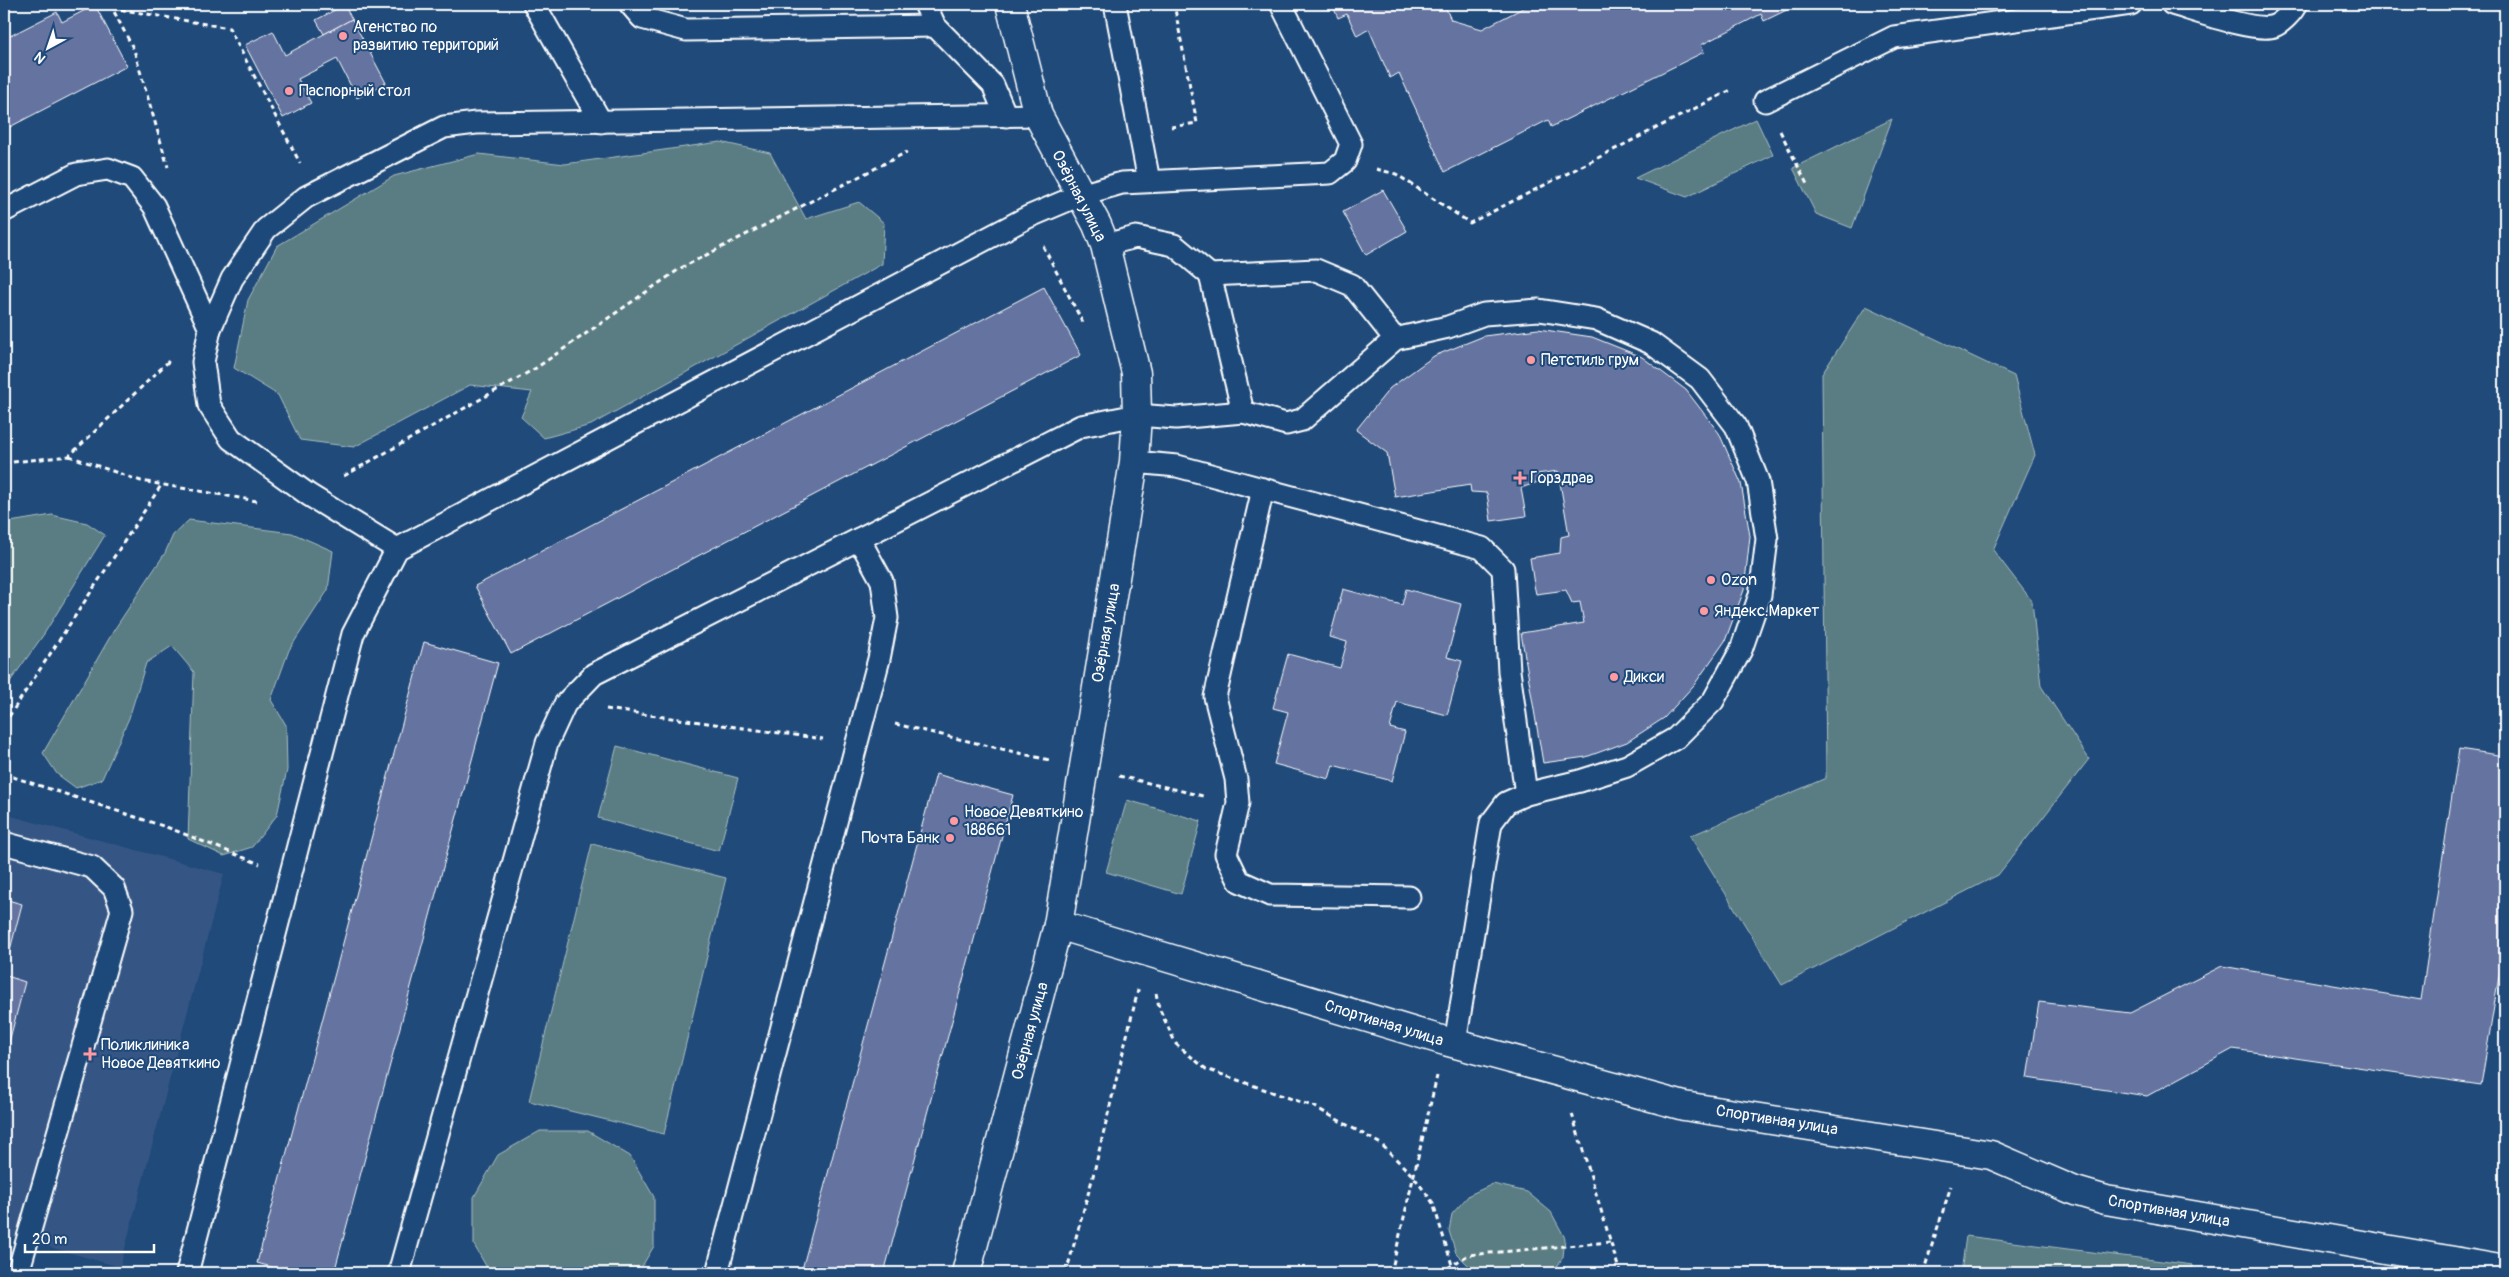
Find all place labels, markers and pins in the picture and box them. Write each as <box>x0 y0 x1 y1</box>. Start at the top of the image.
place label: Агенство по развитию территорий <box>353 17 499 55</box>
marker: Агенство по развитию территорий <box>337 30 349 42</box>
place label: Паспорный стол <box>299 81 411 101</box>
marker: Паспорный стол <box>283 85 295 97</box>
place label: Петстиль грум <box>1541 350 1639 370</box>
marker: Петстиль грум <box>1525 354 1537 366</box>
place label: Горздрав <box>1530 468 1594 488</box>
marker: Горздрав <box>1514 472 1526 484</box>
place label: Ozon <box>1721 570 1757 590</box>
marker: Ozon <box>1705 574 1717 586</box>
place label: Яндекс.Маркет <box>1714 601 1819 621</box>
marker: Яндекс.Маркет <box>1698 605 1710 617</box>
place label: Дикси <box>1623 667 1664 687</box>
marker: Дикси <box>1608 671 1620 683</box>
place label: Новое Девяткино 188661 <box>964 802 1084 840</box>
marker: Новое Девяткино 188661 <box>948 815 960 827</box>
place label: Почта Банк <box>862 828 940 848</box>
marker: Почта Банк <box>944 832 956 844</box>
place label: Поликлиника Новое Девяткино <box>101 1035 221 1073</box>
marker: Поликлиника Новое Девяткино <box>83 1047 97 1061</box>

